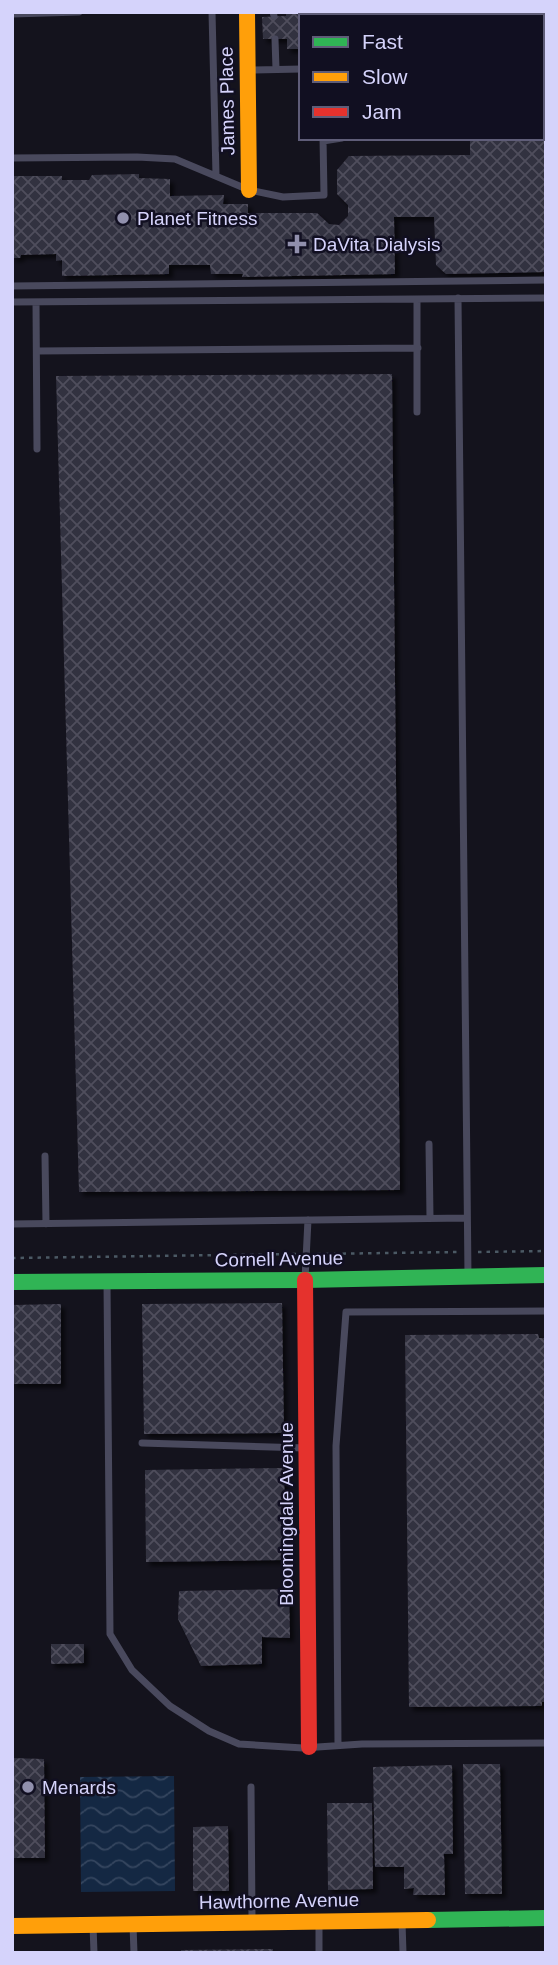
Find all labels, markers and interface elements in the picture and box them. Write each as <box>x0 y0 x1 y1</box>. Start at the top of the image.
legend <box>299 14 544 140</box>
text: Fast <box>362 30 403 53</box>
street label: James Place <box>216 46 238 156</box>
text: Slow <box>362 65 408 88</box>
text: Jam <box>362 100 402 123</box>
place label: Planet Fitness <box>137 208 257 229</box>
marker: Planet Fitness <box>115 210 131 226</box>
marker: DaVita Dialysis <box>287 234 307 254</box>
place label: DaVita Dialysis <box>313 234 440 255</box>
street label: Cornell Avenue <box>215 1247 343 1271</box>
street label: Bloomingdale Avenue <box>276 1422 297 1606</box>
place label: Menards <box>42 1777 116 1798</box>
marker: Menards <box>20 1779 36 1795</box>
street label: Hawthorne Avenue <box>199 1889 359 1913</box>

